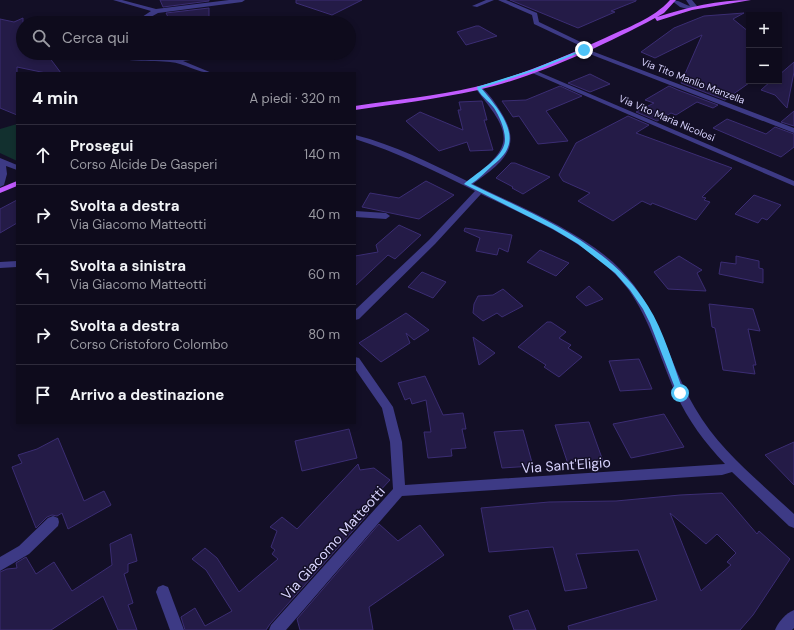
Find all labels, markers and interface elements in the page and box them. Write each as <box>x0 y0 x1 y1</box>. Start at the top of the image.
map controls <box>746 12 782 84</box>
button: + <box>746 12 782 48</box>
search box <box>16 16 356 60</box>
icon: search <box>30 27 52 49</box>
text: Cerca qui <box>62 28 129 48</box>
route end <box>575 41 593 59</box>
button: − <box>746 48 782 84</box>
street label: Via Tito Manlio Manzella <box>639 55 747 107</box>
text: 4 min <box>32 87 78 109</box>
text: A piedi · 320 m <box>250 90 340 107</box>
street label: Via Vito Maria Nicolosi <box>617 92 717 144</box>
text: Prosegui <box>70 136 133 156</box>
icon: ahead <box>32 144 54 166</box>
text: 140 m <box>304 146 340 163</box>
text: Corso Alcide De Gasperi <box>70 156 217 173</box>
text: Svolta a destra <box>70 196 180 216</box>
icon: right <box>32 204 54 226</box>
text: 40 m <box>308 206 340 223</box>
text: Via Giacomo Matteotti <box>70 216 206 233</box>
text: Svolta a sinistra <box>70 256 186 276</box>
icon: left <box>32 264 54 286</box>
text: 60 m <box>308 266 340 283</box>
text: Via Giacomo Matteotti <box>70 276 206 293</box>
text: Svolta a destra <box>70 316 180 336</box>
icon: right <box>32 324 54 346</box>
text: 80 m <box>308 326 340 343</box>
text: Corso Cristoforo Colombo <box>70 336 228 353</box>
icon: arrive <box>32 384 54 406</box>
route start <box>671 384 689 402</box>
text: Arrivo a destinazione <box>70 385 224 405</box>
street label: Via Sant'Eligio <box>521 453 611 477</box>
street label: Via Giacomo Matteotti <box>277 482 389 604</box>

